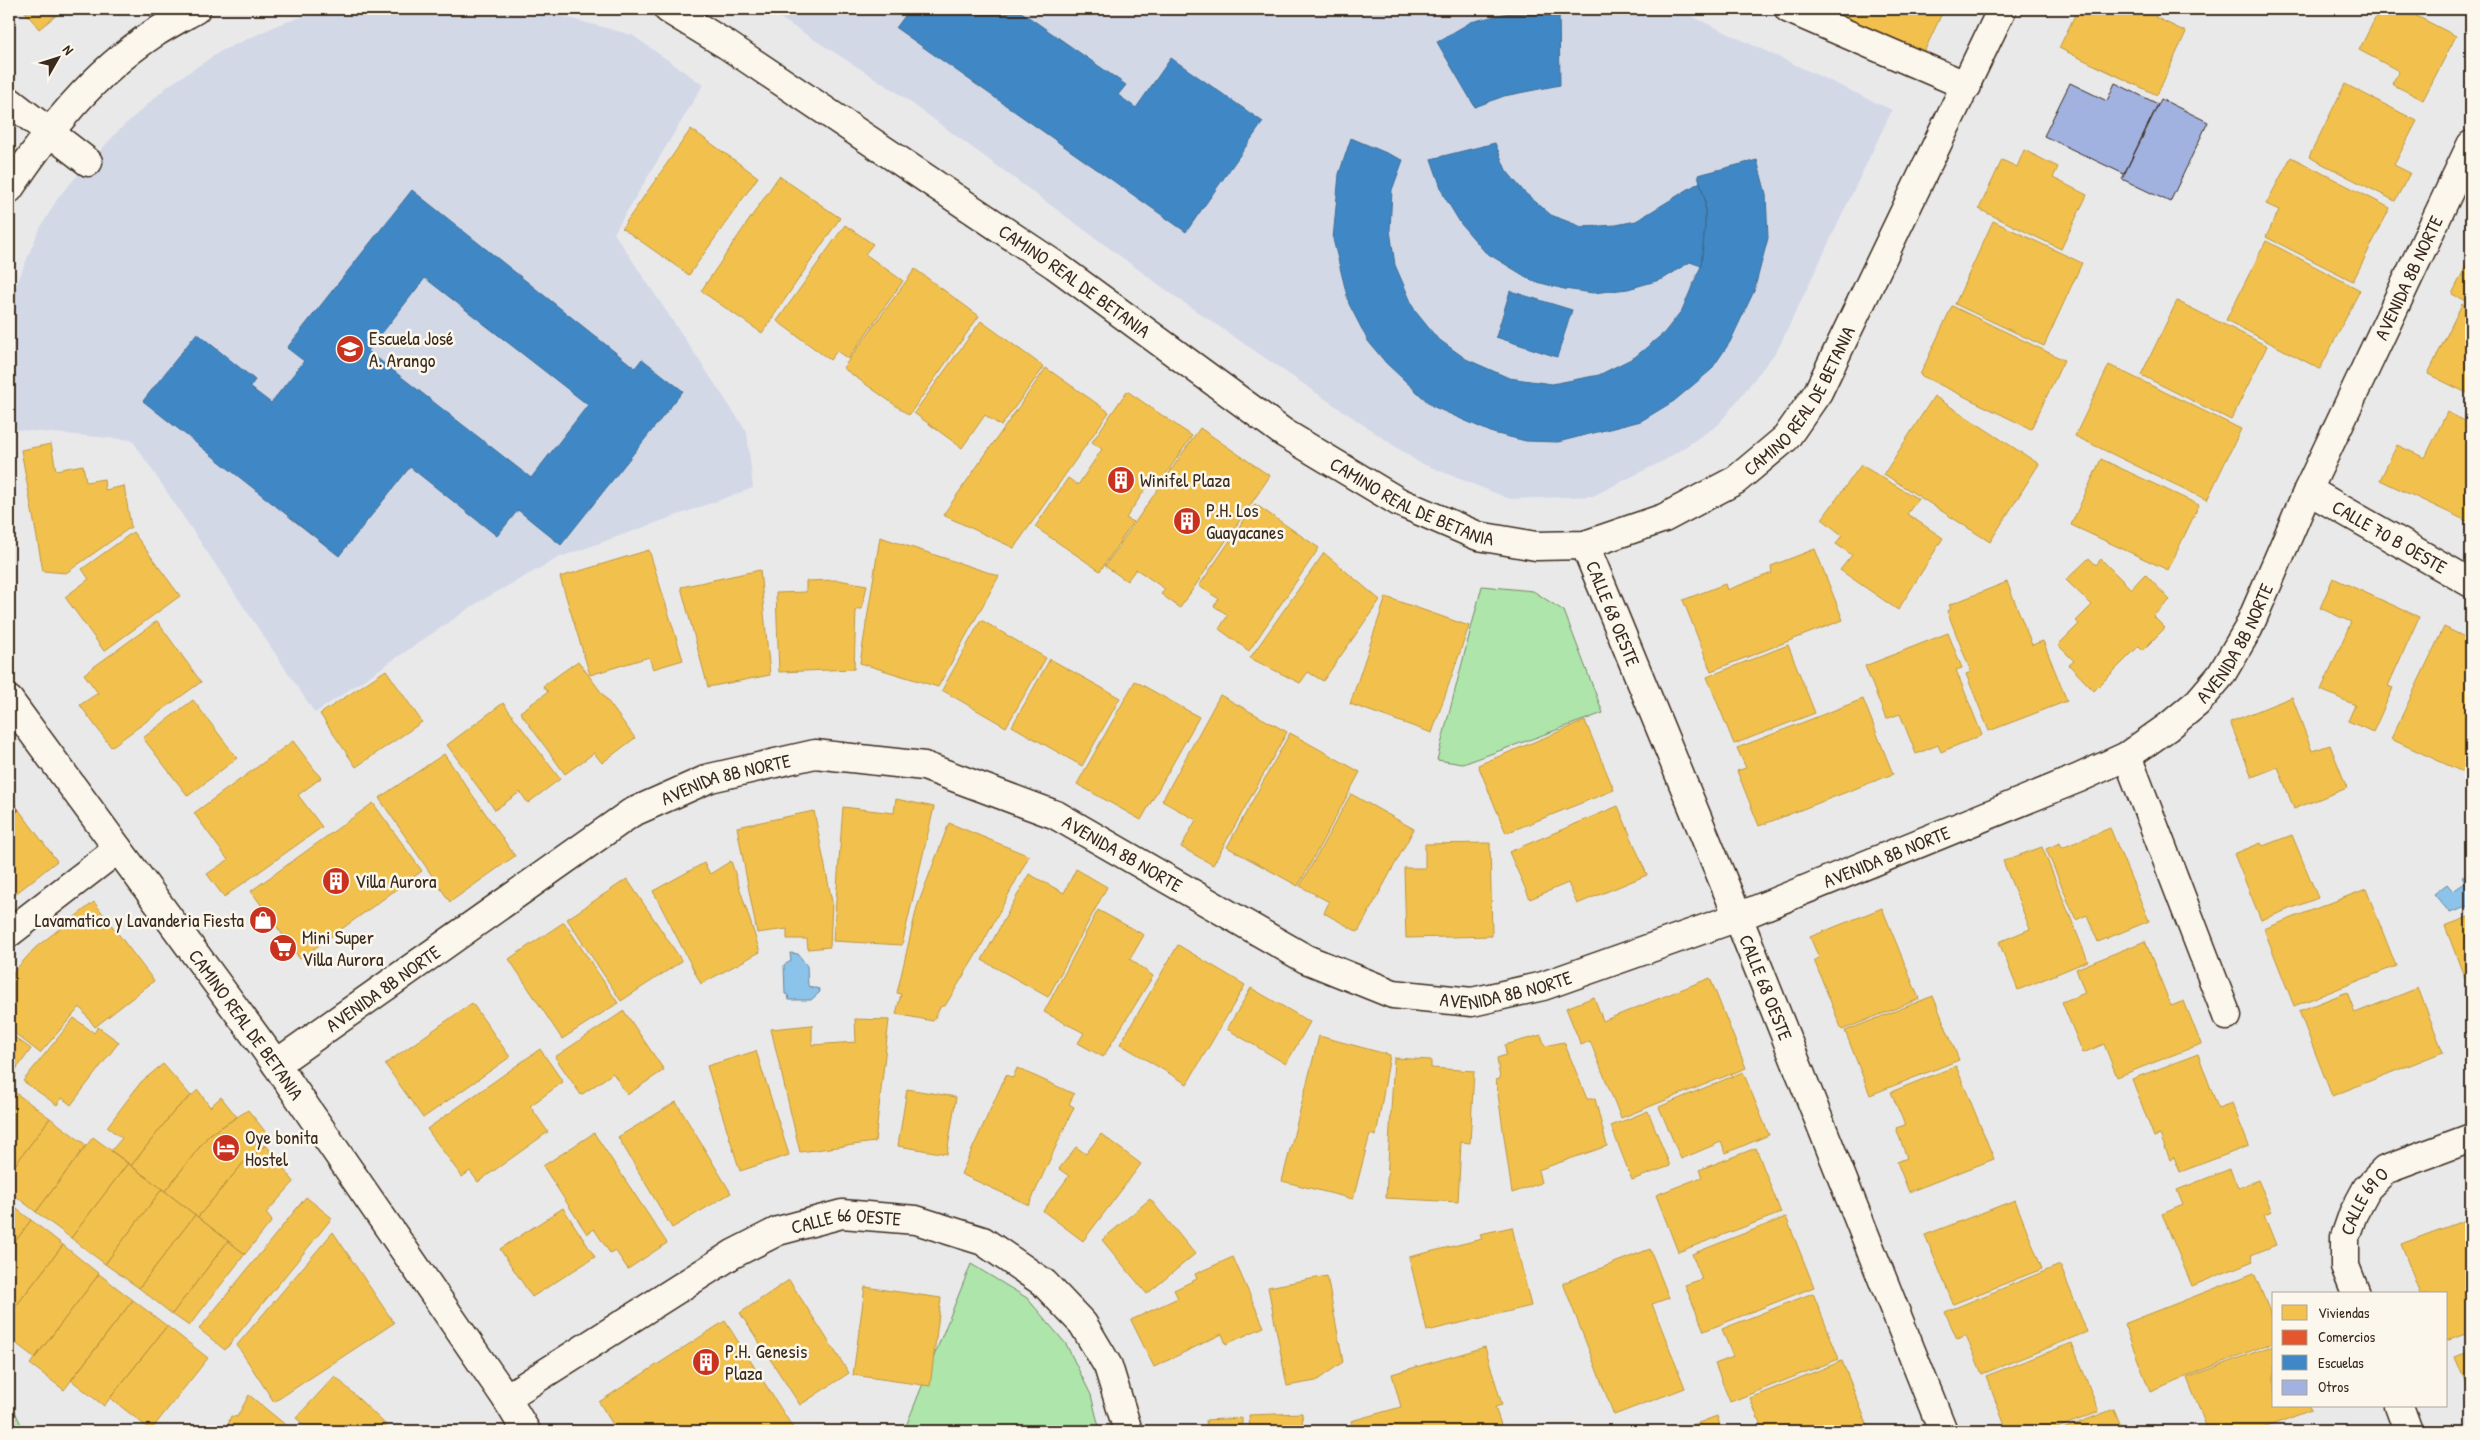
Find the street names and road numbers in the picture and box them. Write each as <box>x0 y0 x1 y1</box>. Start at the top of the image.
street label: AVENIDA 8B NORTE <box>2368 211 2449 344</box>
street label: CAMINO REAL DE BETANIA <box>994 218 1155 344</box>
street label: CAMINO REAL DE BETANIA <box>1738 322 1861 482</box>
street label: CAMINO REAL DE BETANIA <box>1325 451 1496 552</box>
street label: CALLE 70 B OESTE <box>2328 494 2452 580</box>
street label: CALLE 68 OESTE <box>1580 557 1647 671</box>
street label: AVENIDA 8B NORTE <box>2190 579 2279 708</box>
street label: AVENIDA 8B NORTE <box>657 747 794 811</box>
street label: AVENIDA 8B NORTE <box>1058 808 1188 898</box>
street label: AVENIDA 8B NORTE <box>1819 819 1954 894</box>
street label: CALLE 68 OESTE <box>1733 931 1799 1045</box>
street label: AVENIDA 8B NORTE <box>321 939 446 1038</box>
street label: CAMINO REAL DE BETANIA <box>183 944 310 1105</box>
street label: AVENIDA 8B NORTE <box>1439 964 1576 1016</box>
street label: CALLE 69 O <box>2334 1161 2394 1239</box>
street label: CALLE 66 OESTE <box>788 1201 902 1240</box>

